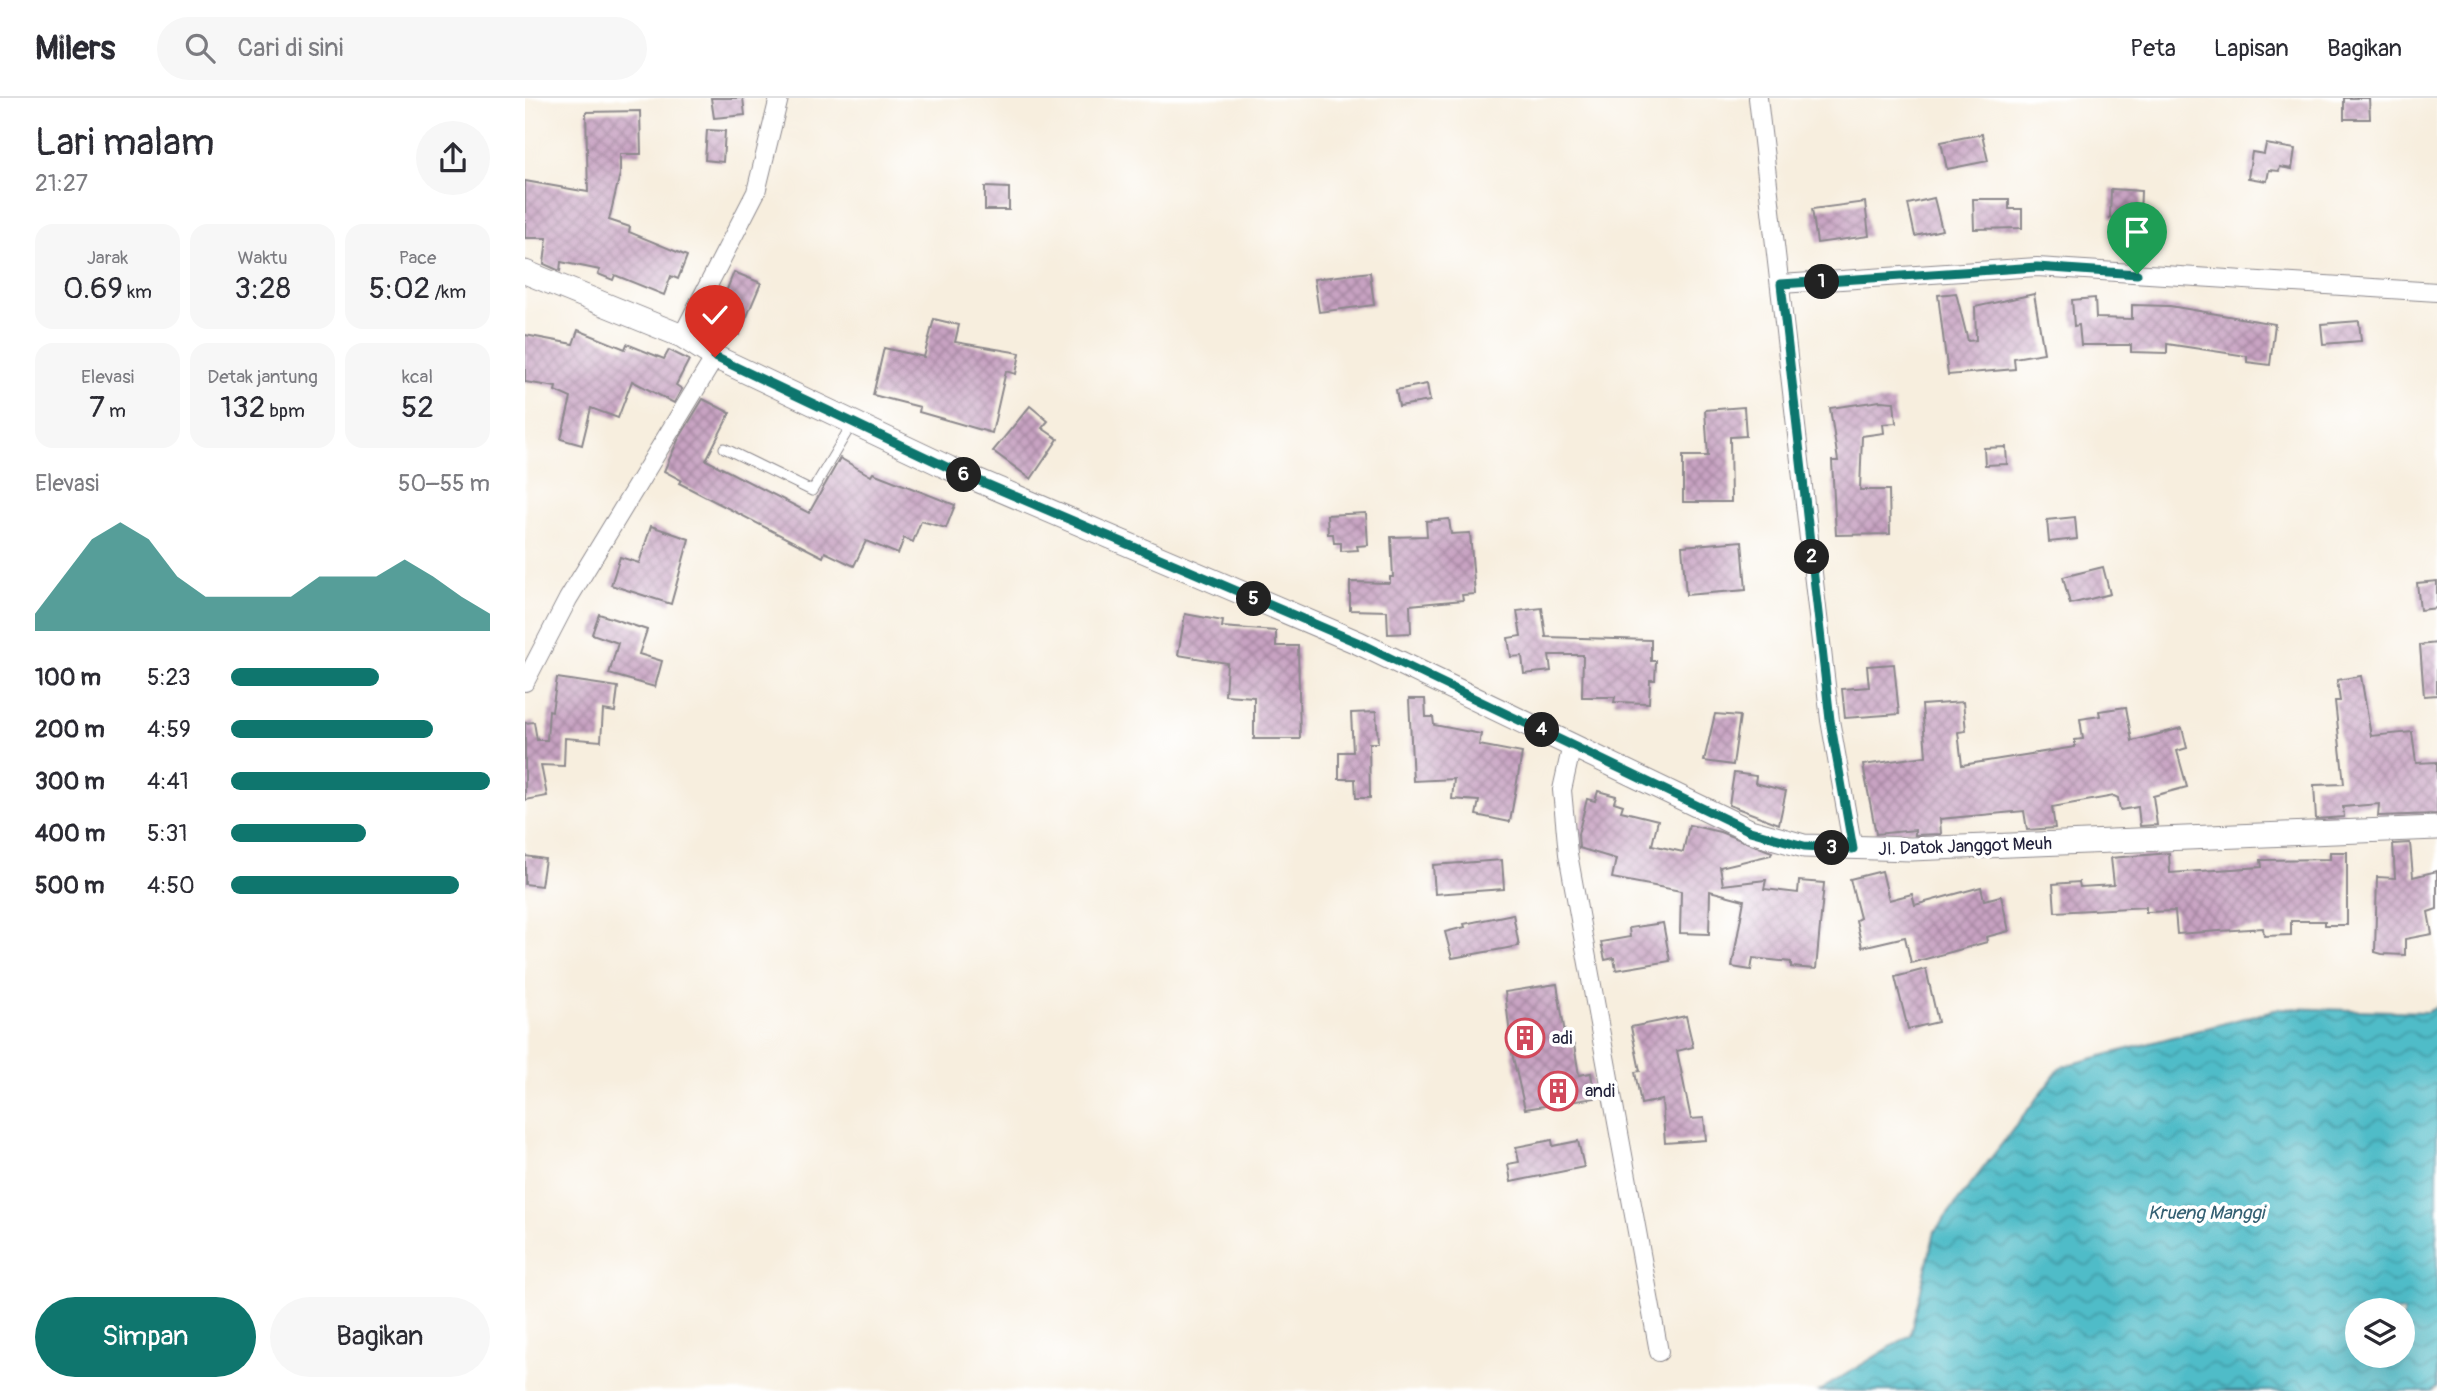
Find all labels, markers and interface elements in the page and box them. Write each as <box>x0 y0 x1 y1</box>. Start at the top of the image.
search box <box>157 17 647 80</box>
text: Milers <box>35 28 115 69</box>
icon: search <box>181 29 219 67</box>
text: Cari di sini <box>237 32 343 64</box>
text: Peta <box>2130 34 2176 63</box>
text: Lapisan <box>2214 34 2289 63</box>
text: Bagikan <box>2327 34 2402 63</box>
text: Lari malam <box>35 119 215 167</box>
button: share <box>416 121 490 195</box>
text: 21:27 <box>35 169 88 198</box>
pin <box>2107 202 2167 274</box>
icon: arrive <box>2118 213 2156 251</box>
text: Jarak <box>87 246 128 270</box>
text: Waktu <box>237 246 288 270</box>
text: Pace <box>399 246 436 270</box>
pin: 1 <box>1805 264 1839 300</box>
text: 1 <box>1818 269 1825 293</box>
text: 0.69 <box>63 270 123 307</box>
text: 3:28 <box>234 270 291 307</box>
text: 5:02 <box>369 270 430 307</box>
text: km <box>123 280 152 304</box>
text: /km <box>430 280 466 304</box>
pin <box>685 285 745 357</box>
icon: check <box>696 296 734 334</box>
text: Elevasi <box>81 365 134 389</box>
text: Detak jantung <box>207 365 318 389</box>
text: kcal <box>402 365 433 389</box>
text: 7 <box>89 389 105 426</box>
text: 132 <box>220 389 265 426</box>
text: 52 <box>401 389 434 426</box>
text: m <box>105 399 126 423</box>
text: bpm <box>265 399 305 423</box>
pin: 6 <box>947 458 982 492</box>
text: 6 <box>958 462 969 486</box>
text: Elevasi <box>35 469 99 498</box>
text: 50–55 m <box>398 469 490 498</box>
pin: 2 <box>1795 540 1829 574</box>
text: 2 <box>1806 544 1817 568</box>
pin: 5 <box>1237 582 1271 616</box>
text: 5 <box>1248 586 1259 610</box>
text: 100 m <box>35 663 101 692</box>
text: 5:23 <box>147 663 191 692</box>
pin: 4 <box>1525 712 1559 748</box>
text: 200 m <box>35 715 105 744</box>
text: 4:59 <box>147 715 191 744</box>
text: 4 <box>1536 717 1547 741</box>
text: 300 m <box>35 767 105 796</box>
text: 4:41 <box>147 767 189 796</box>
text: 400 m <box>35 819 105 848</box>
text: 5:31 <box>147 819 187 848</box>
pin: 3 <box>1815 830 1849 866</box>
street label: JI. Datok Janggot Meuh <box>1878 832 2052 861</box>
text: 3 <box>1826 835 1837 859</box>
text: 500 m <box>35 871 104 900</box>
text: 4:50 <box>147 871 195 900</box>
building icon: adi <box>1504 1017 1546 1059</box>
place label: adi <box>1552 1027 1572 1050</box>
building icon: andi <box>1537 1070 1579 1112</box>
place label: andi <box>1585 1080 1615 1103</box>
water label: Krueng Manggi <box>2148 1201 2267 1225</box>
button: Simpan <box>35 1297 256 1377</box>
button: Bagikan <box>270 1297 490 1377</box>
map controls <box>2345 1298 2415 1368</box>
button: layers <box>2345 1298 2415 1368</box>

